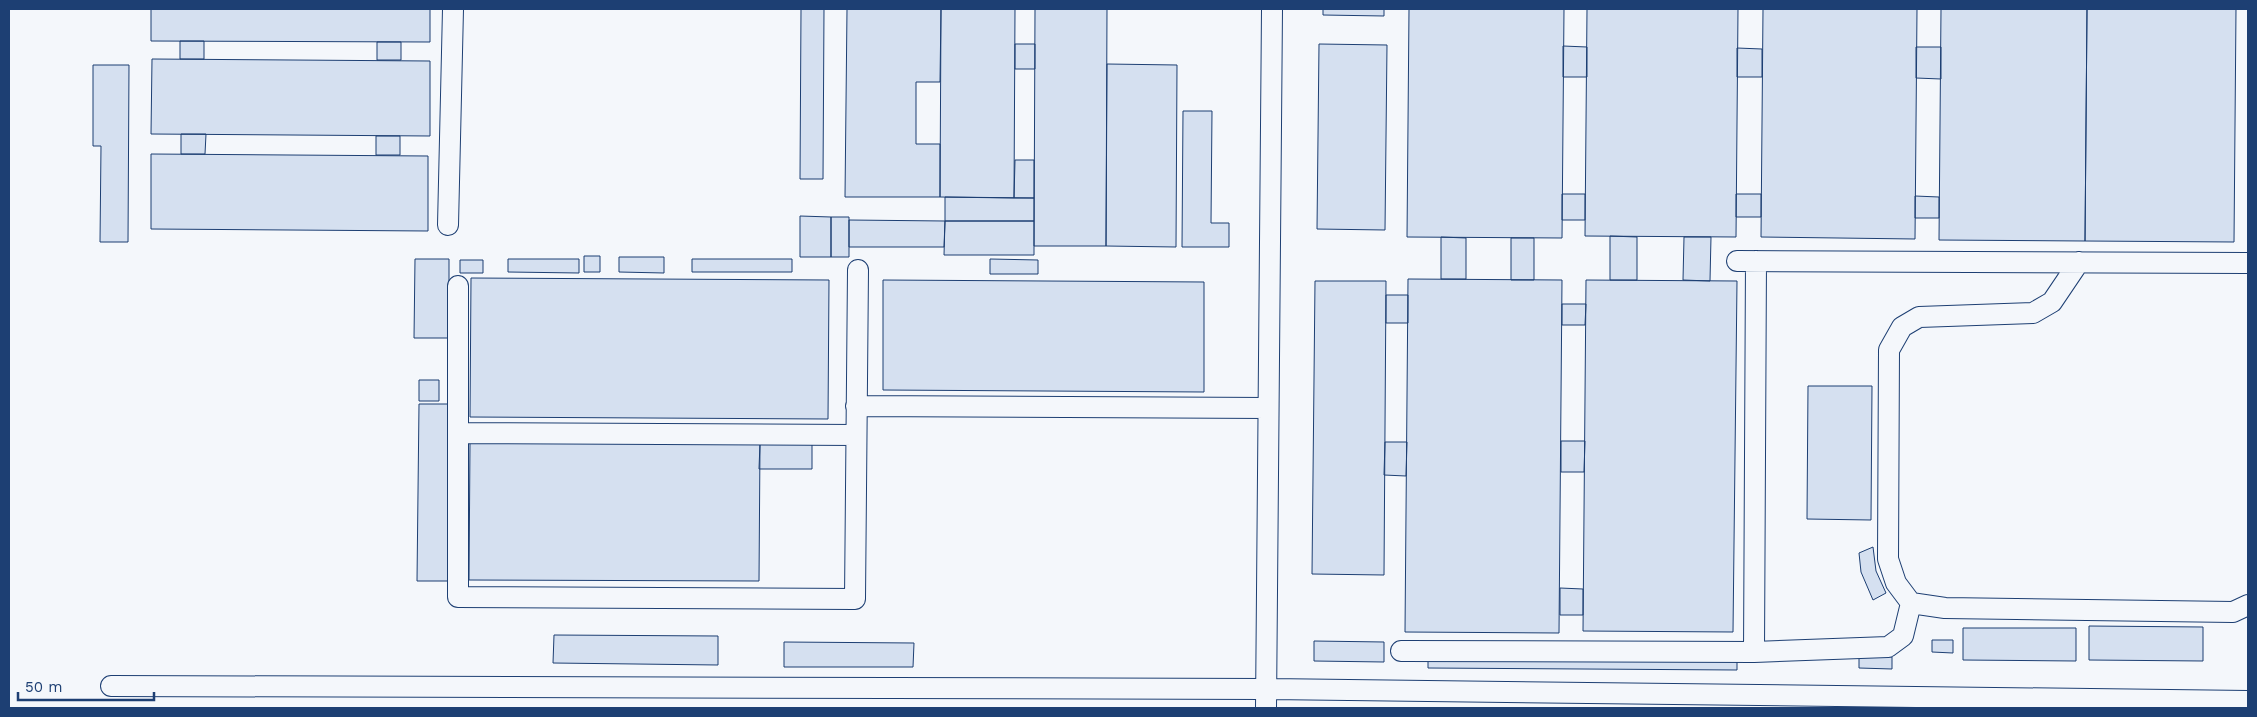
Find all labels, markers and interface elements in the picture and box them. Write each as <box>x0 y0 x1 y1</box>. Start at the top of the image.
scale bar <box>18 670 154 702</box>
text: 50 m <box>25 678 62 696</box>

